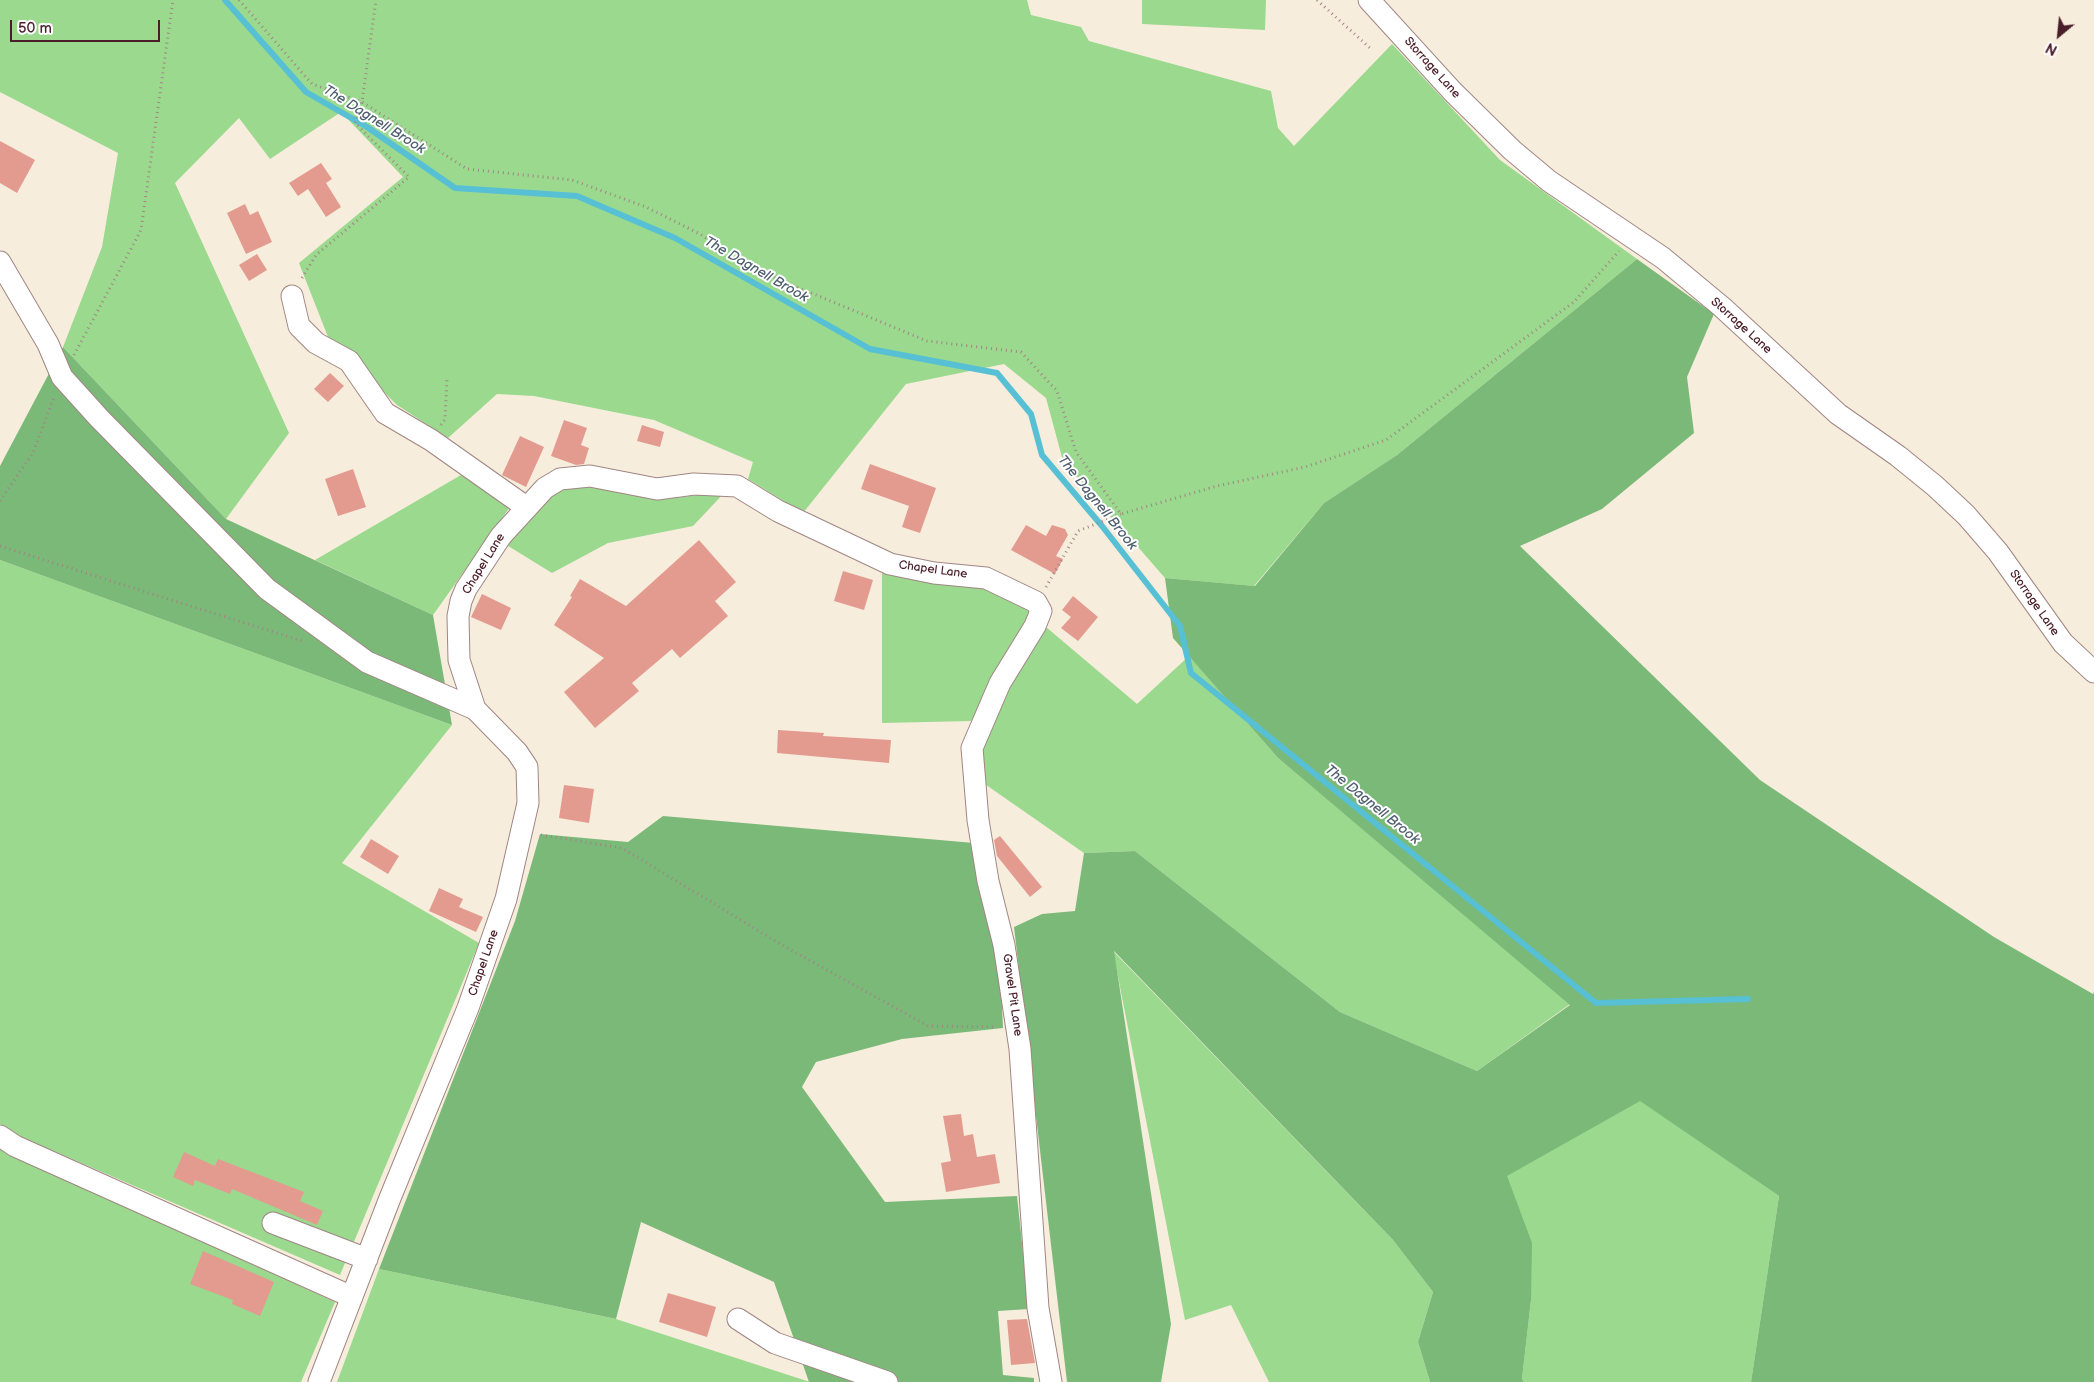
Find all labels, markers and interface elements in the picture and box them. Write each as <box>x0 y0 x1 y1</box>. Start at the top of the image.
scale bar <box>12 10 162 42</box>
north arrow <box>2034 10 2084 60</box>
text: 50 m <box>18 19 52 38</box>
street label: Storrage Lane <box>1401 35 1463 101</box>
text: N <box>2043 39 2060 59</box>
water label: The Dagnell Brook <box>320 82 428 158</box>
water label: The Dagnell Brook <box>701 233 811 307</box>
street label: Storrage Lane <box>1708 295 1774 357</box>
water label: The Dagnell Brook <box>1054 452 1140 554</box>
street label: Chapel Lane <box>460 531 508 597</box>
street label: Chapel Lane <box>898 558 968 582</box>
street label: Storrage Lane <box>2006 567 2062 639</box>
water label: The Dagnell Brook <box>1321 762 1423 848</box>
street label: Chapel Lane <box>466 928 502 998</box>
street label: Gravel Pit Lane <box>999 953 1025 1037</box>

